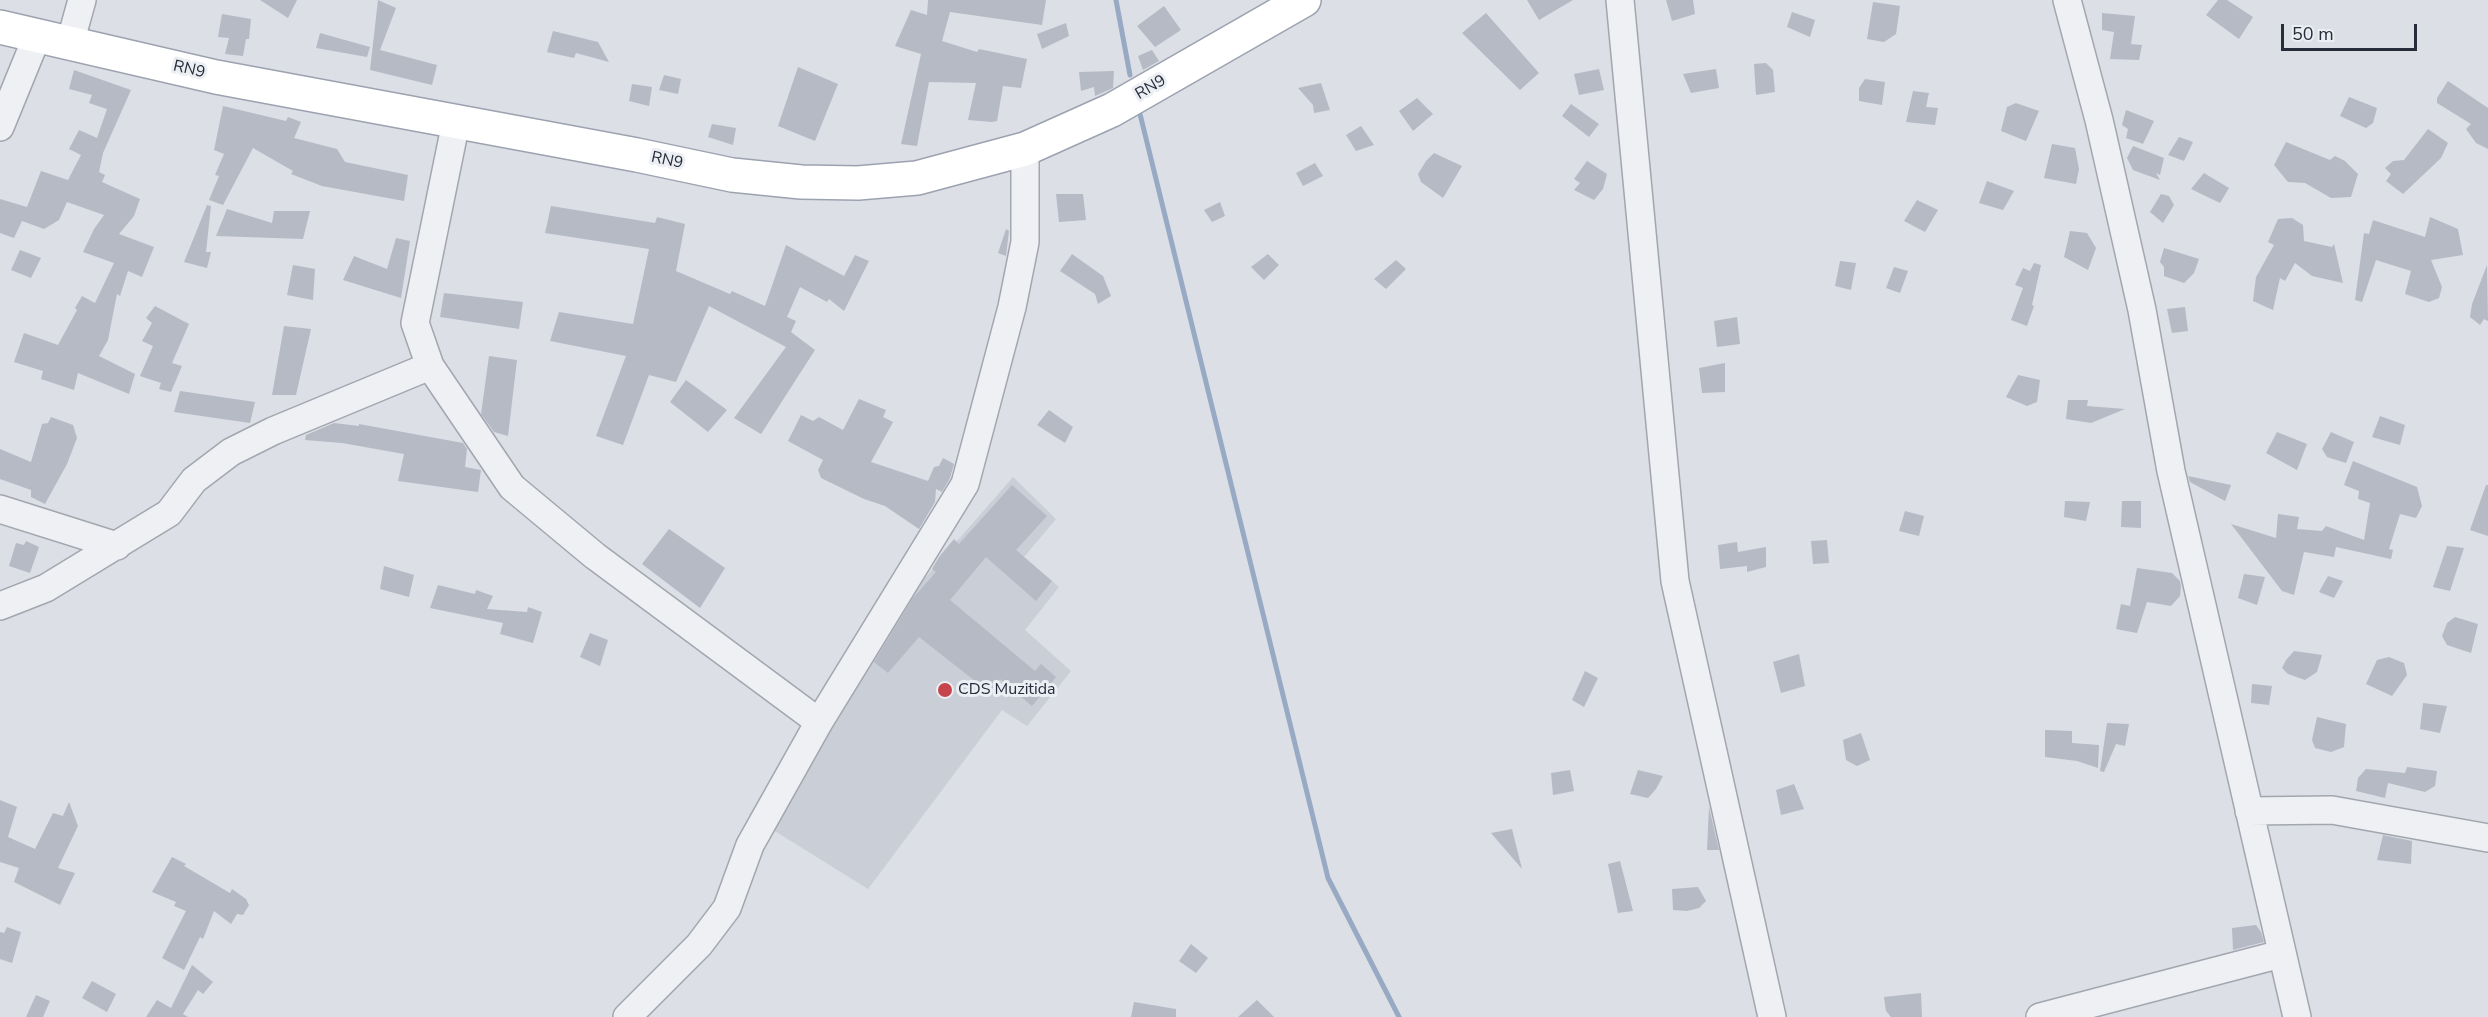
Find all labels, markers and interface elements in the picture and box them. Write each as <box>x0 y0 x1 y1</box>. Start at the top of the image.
scale bar <box>2284 12 2420 50</box>
text: 50 m <box>2292 22 2334 46</box>
street label: RN9 <box>171 57 207 83</box>
street label: RN9 <box>1132 72 1170 104</box>
street label: RN9 <box>649 148 685 174</box>
place label: CDS Muzitida <box>958 680 1055 700</box>
marker: CDS Muzitida <box>936 681 954 699</box>

